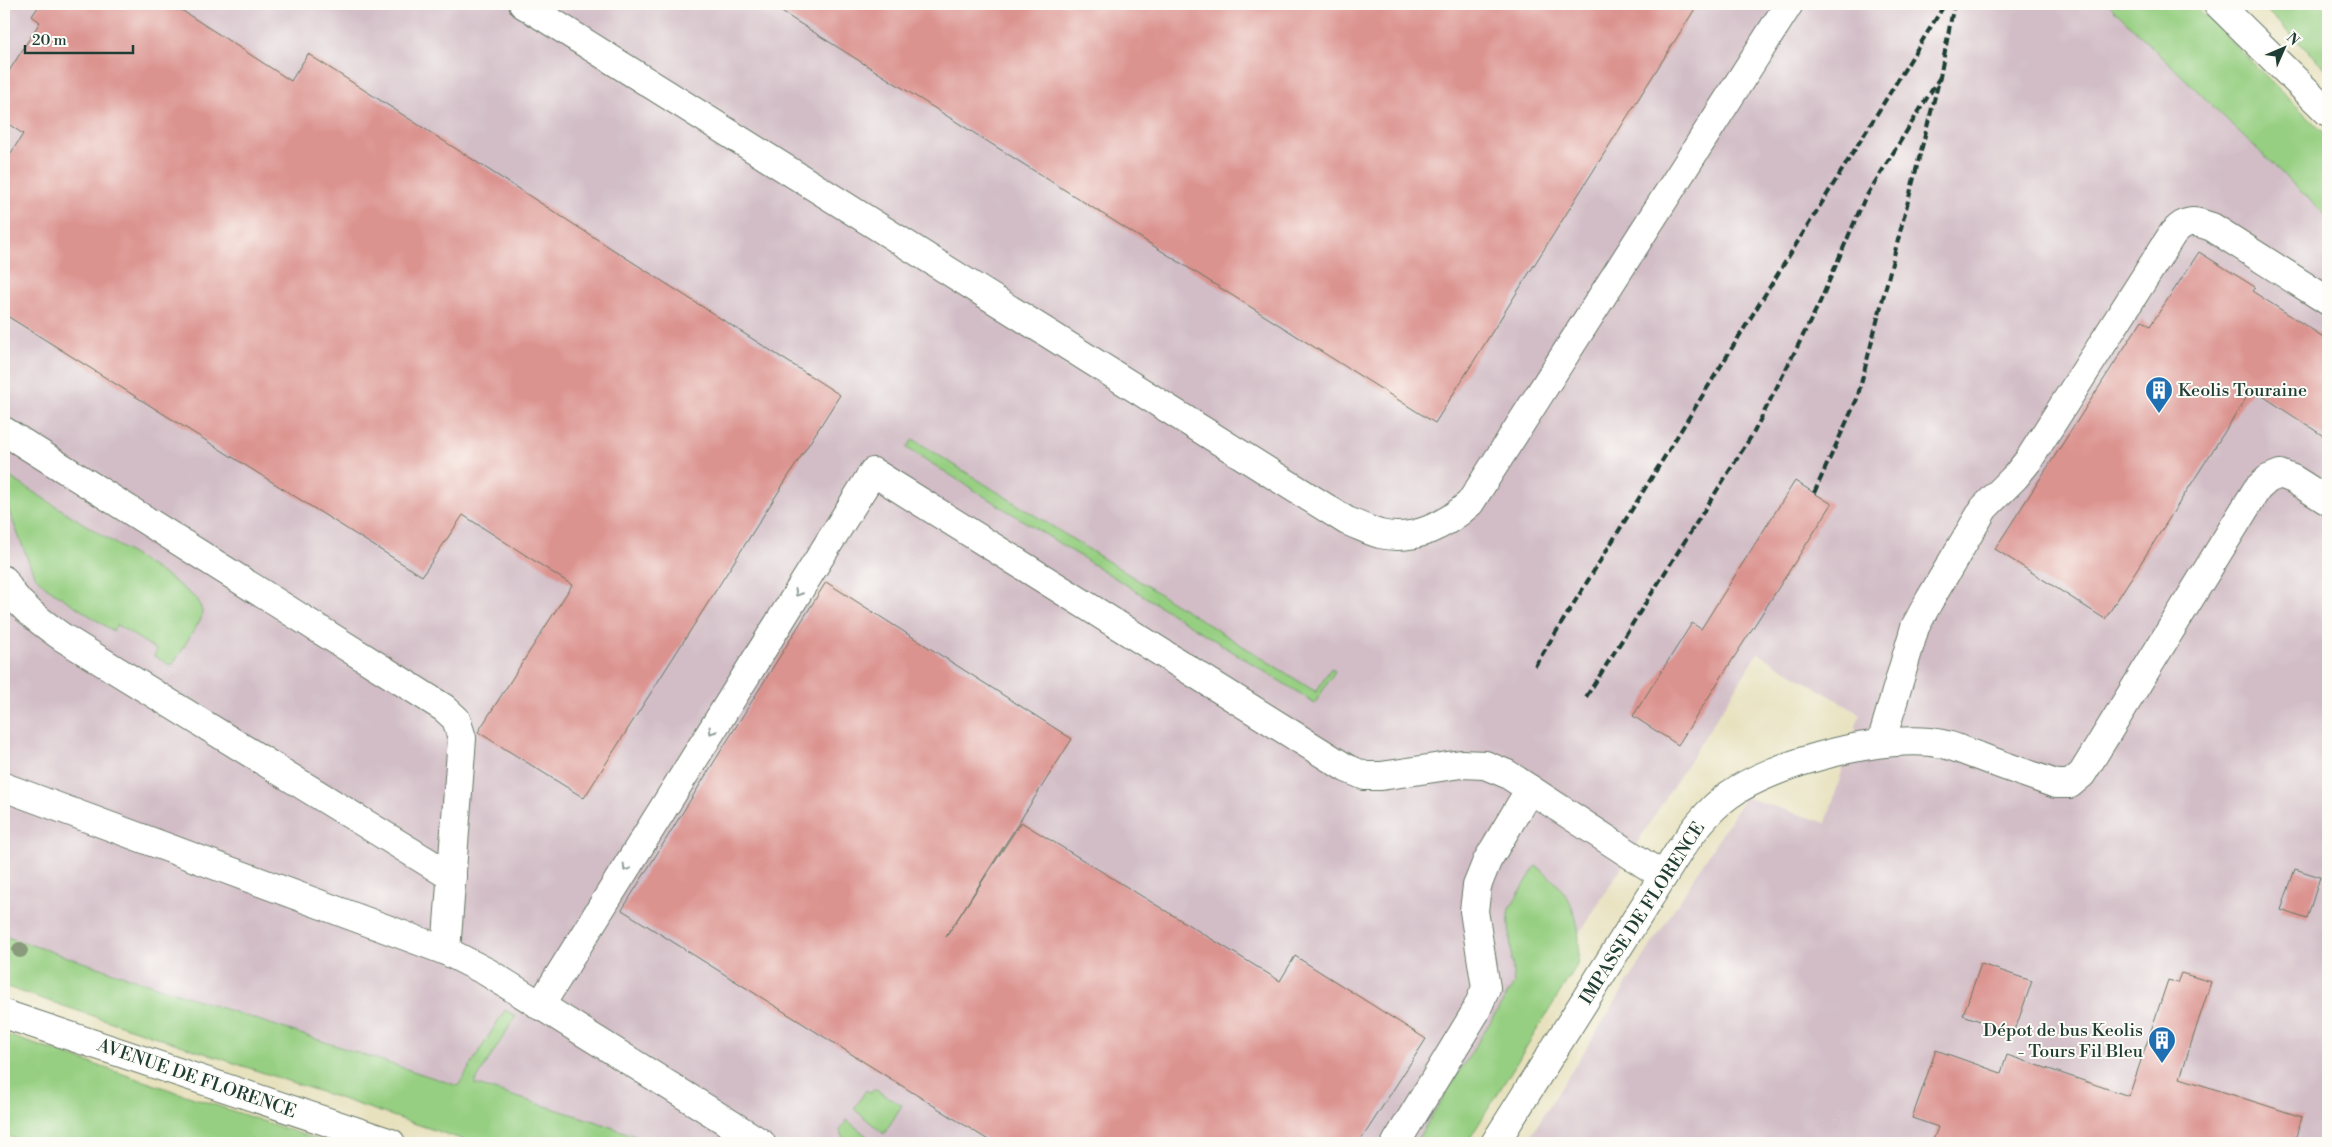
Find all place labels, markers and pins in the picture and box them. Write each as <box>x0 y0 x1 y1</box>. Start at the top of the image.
building icon: Keolis Touraine <box>2144 375 2174 414</box>
place label: Keolis Touraine <box>2178 379 2307 402</box>
place label: Dépot de bus Keolis - Tours Fil Bleu <box>1983 1019 2144 1063</box>
building icon: Dépot de bus Keolis - Tours Fil Bleu <box>2147 1025 2177 1064</box>

